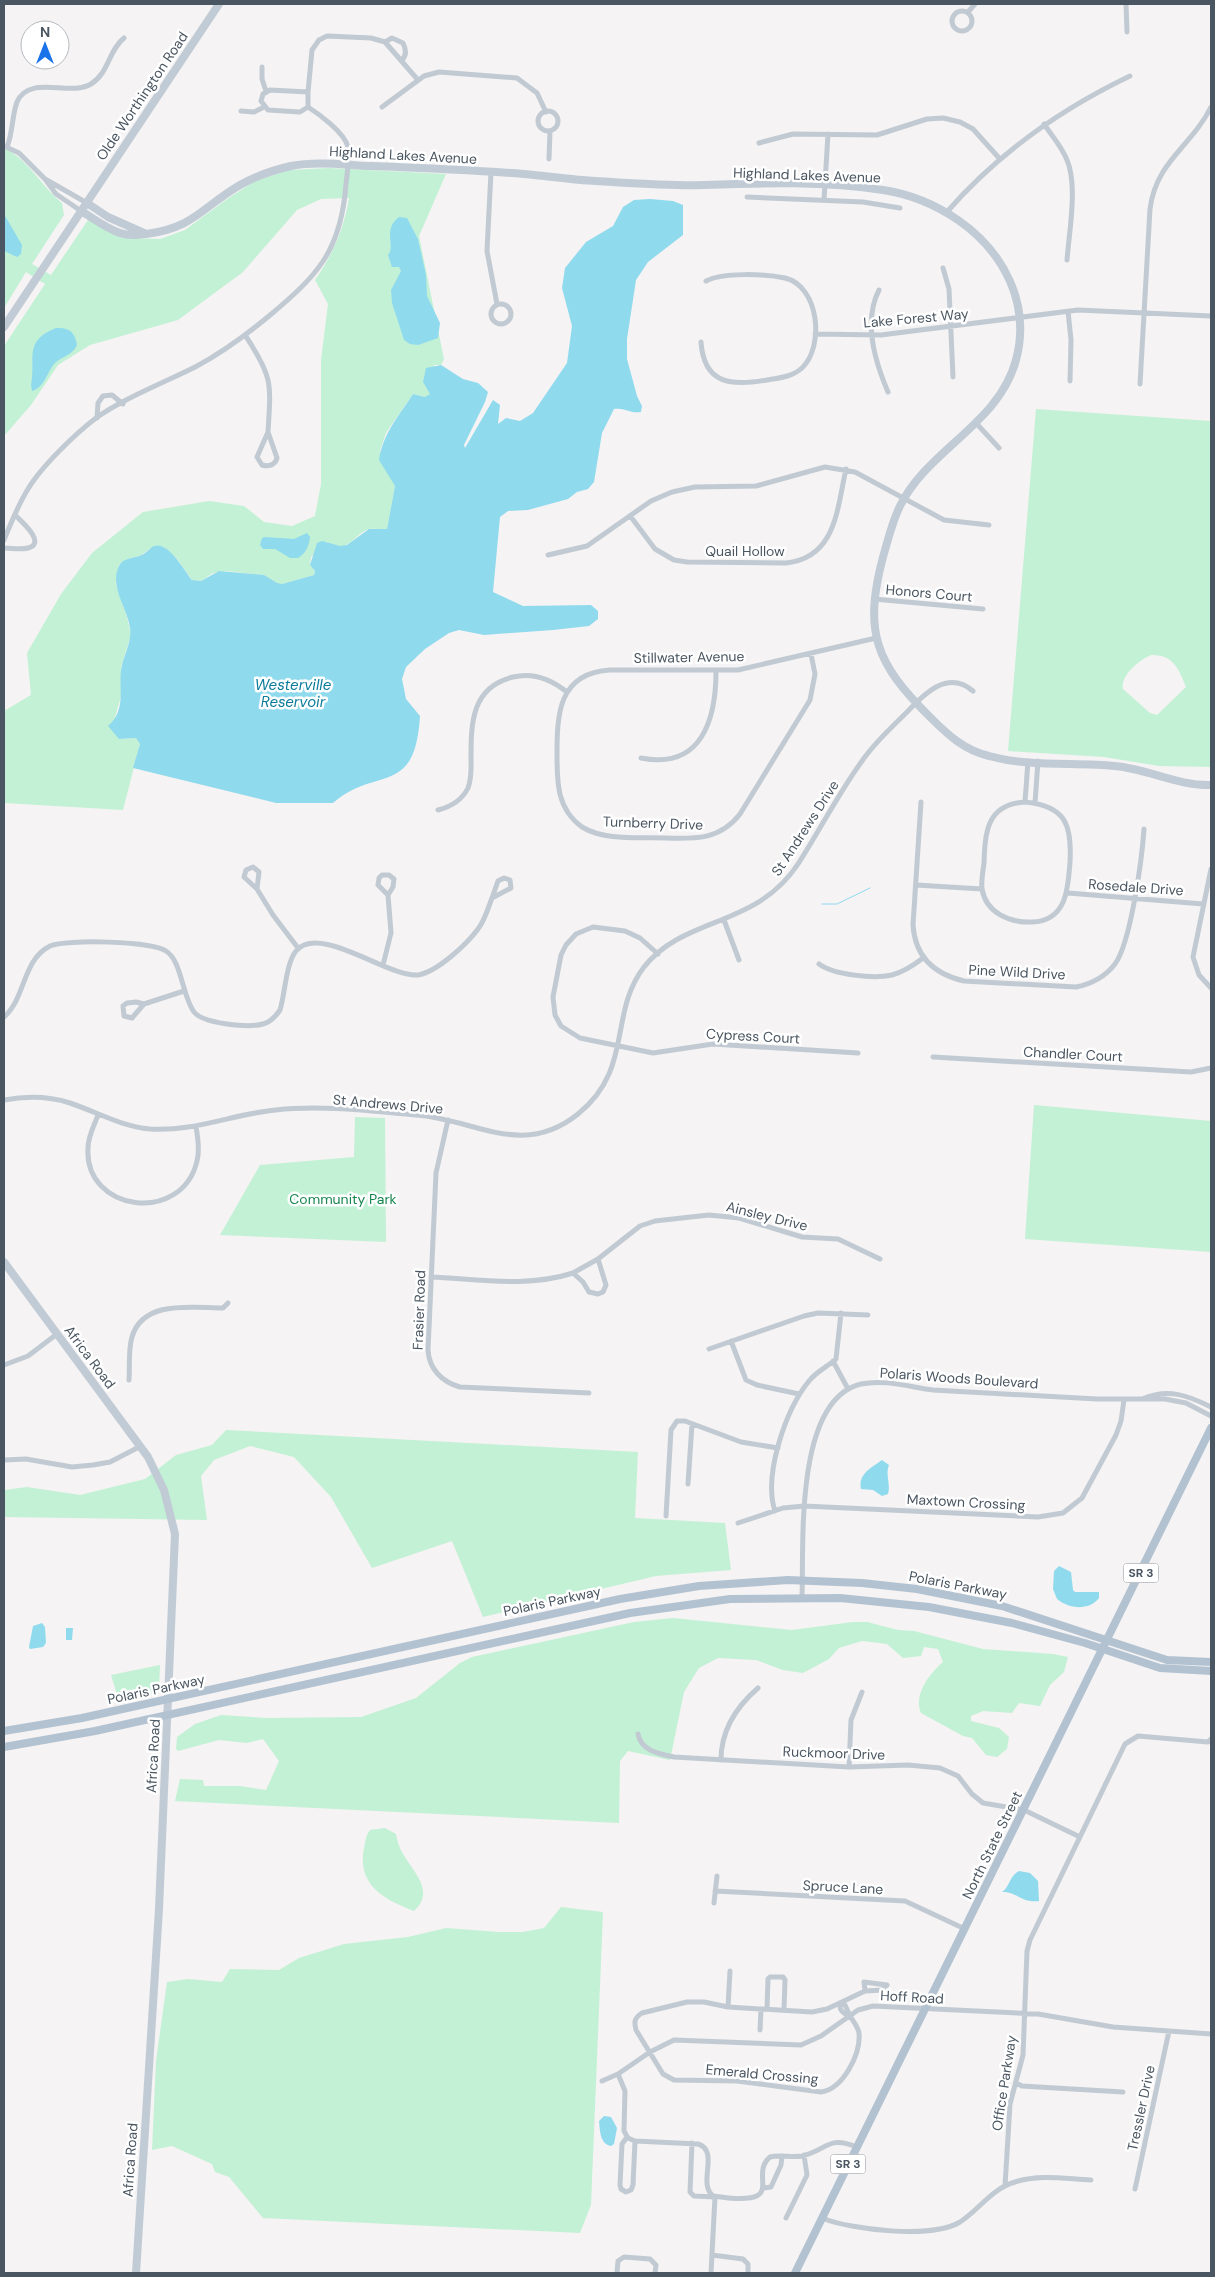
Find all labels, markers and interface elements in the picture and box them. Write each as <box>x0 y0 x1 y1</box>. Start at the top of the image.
north arrow <box>20 20 70 70</box>
text: N <box>40 23 50 41</box>
street label: Olde Worthington Road <box>92 28 192 164</box>
street label: Highland Lakes Avenue <box>329 142 477 168</box>
street label: Highland Lakes Avenue <box>733 163 881 187</box>
street label: Lake Forest Way <box>863 304 970 332</box>
street label: Quail Hollow <box>705 542 785 560</box>
street label: Honors Court <box>885 580 973 606</box>
street label: Stillwater Avenue <box>633 647 745 667</box>
water label: Westerville Reservoir <box>255 675 332 712</box>
street label: St Andrews Drive <box>767 777 843 879</box>
street label: Turnberry Drive <box>603 812 703 834</box>
street label: Rosedale Drive <box>1088 875 1184 899</box>
street label: Pine Wild Drive <box>968 960 1066 984</box>
street label: Cypress Court <box>705 1025 801 1047</box>
street label: Chandler Court <box>1023 1042 1123 1066</box>
street label: St Andrews Drive <box>332 1090 444 1118</box>
park label: Community Park <box>289 1190 397 1208</box>
street label: Ainsley Drive <box>724 1197 810 1235</box>
street label: Frasier Road <box>409 1270 429 1350</box>
street label: Africa Road <box>60 1322 120 1392</box>
street label: Polaris Woods Boulevard <box>879 1363 1039 1393</box>
street label: Maxtown Crossing <box>906 1490 1026 1514</box>
road number: SR 3 <box>1124 1564 1158 1582</box>
street label: Polaris Parkway <box>908 1567 1009 1603</box>
street label: Polaris Parkway <box>502 1582 603 1620</box>
street label: Polaris Parkway <box>106 1670 207 1708</box>
street label: Africa Road <box>142 1718 164 1794</box>
street label: Ruckmoor Drive <box>782 1742 886 1764</box>
street label: North State Street <box>958 1788 1026 1902</box>
street label: Spruce Lane <box>802 1876 884 1898</box>
street label: Hoff Road <box>880 1986 944 2008</box>
street label: Office Parkway <box>988 2034 1020 2132</box>
street label: Emerald Crossing <box>705 2060 819 2088</box>
street label: Tressler Drive <box>1123 2063 1159 2152</box>
street label: Africa Road <box>118 2122 142 2198</box>
road number: SR 3 <box>830 2154 866 2174</box>

